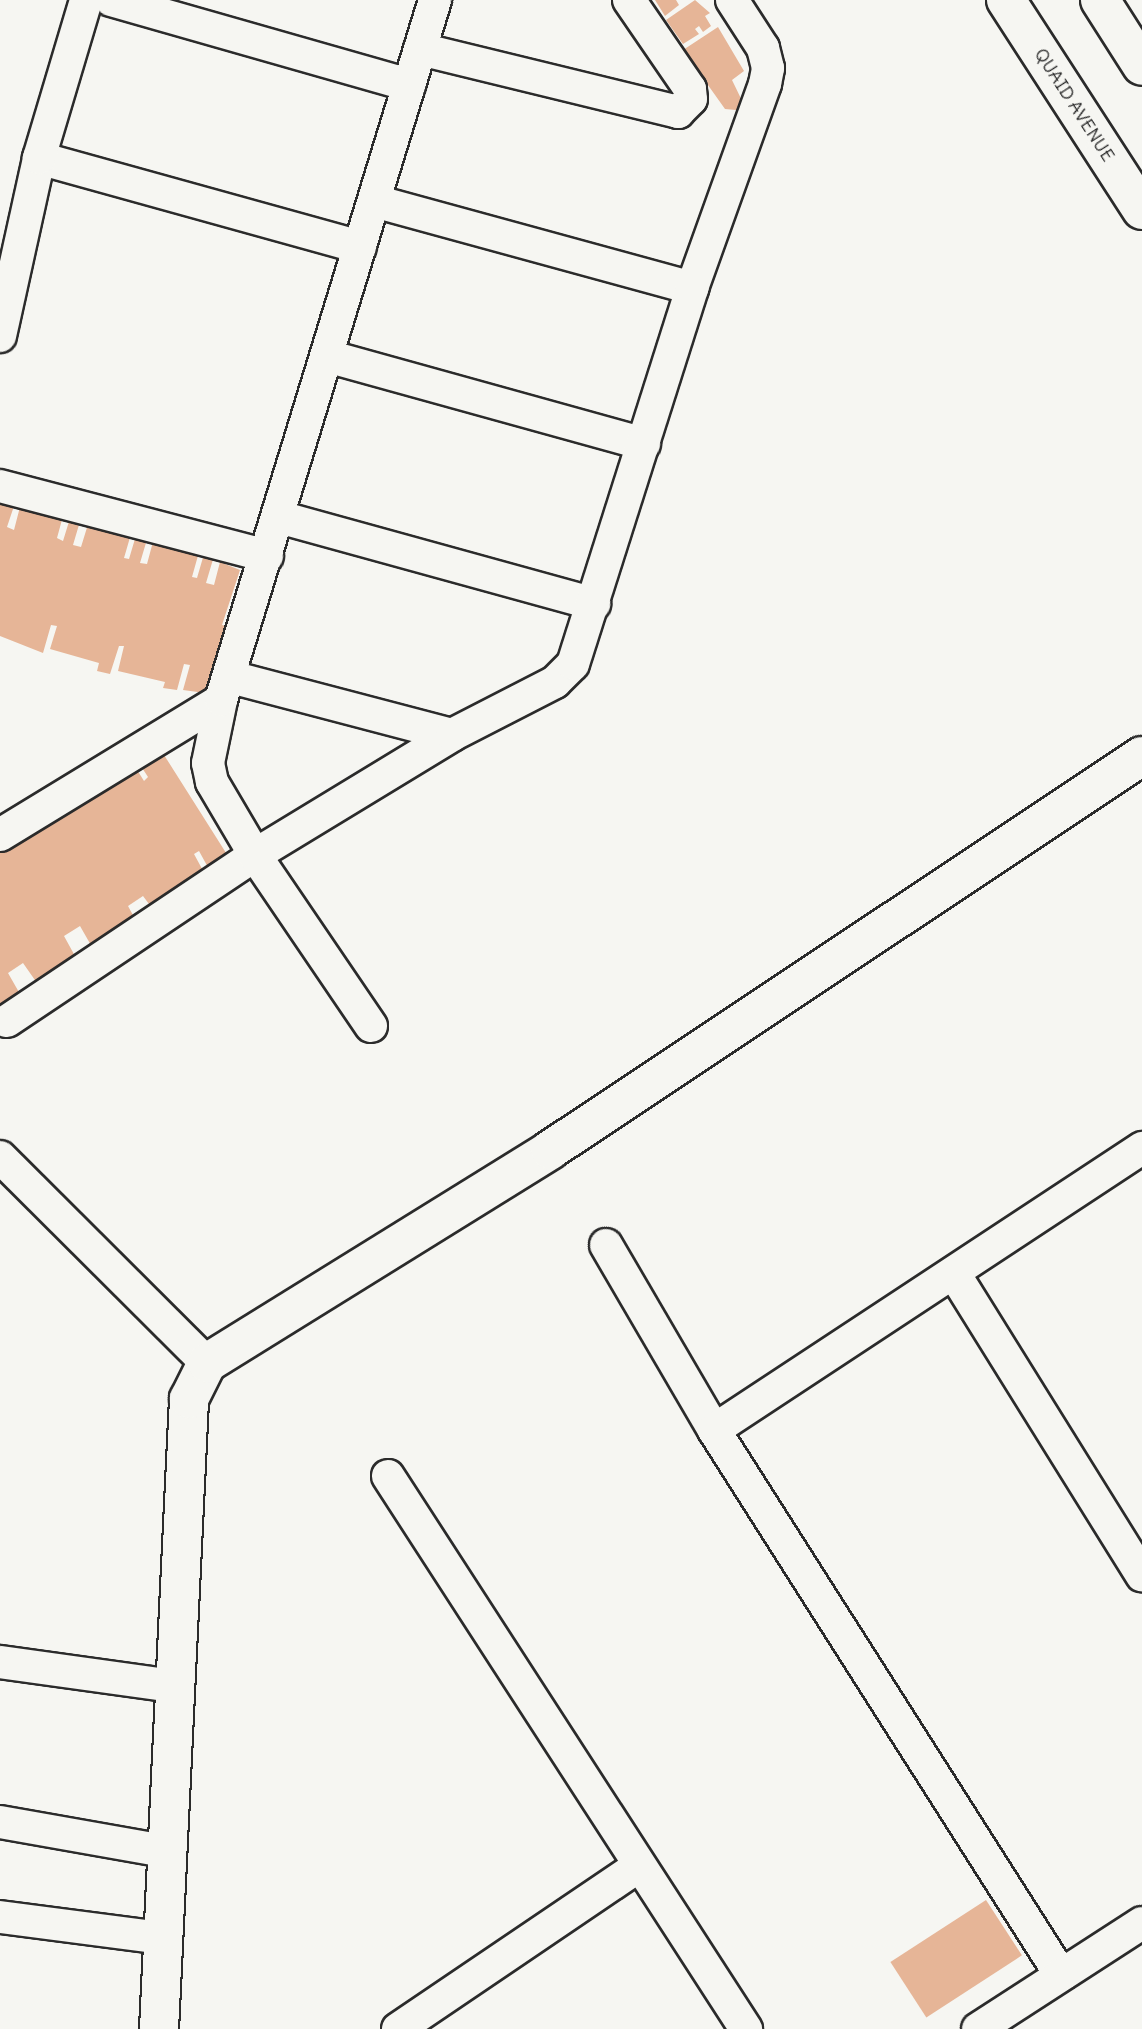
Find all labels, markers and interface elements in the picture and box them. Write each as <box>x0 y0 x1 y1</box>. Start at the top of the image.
street label: QUAID AVENUE <box>1029 44 1119 166</box>

